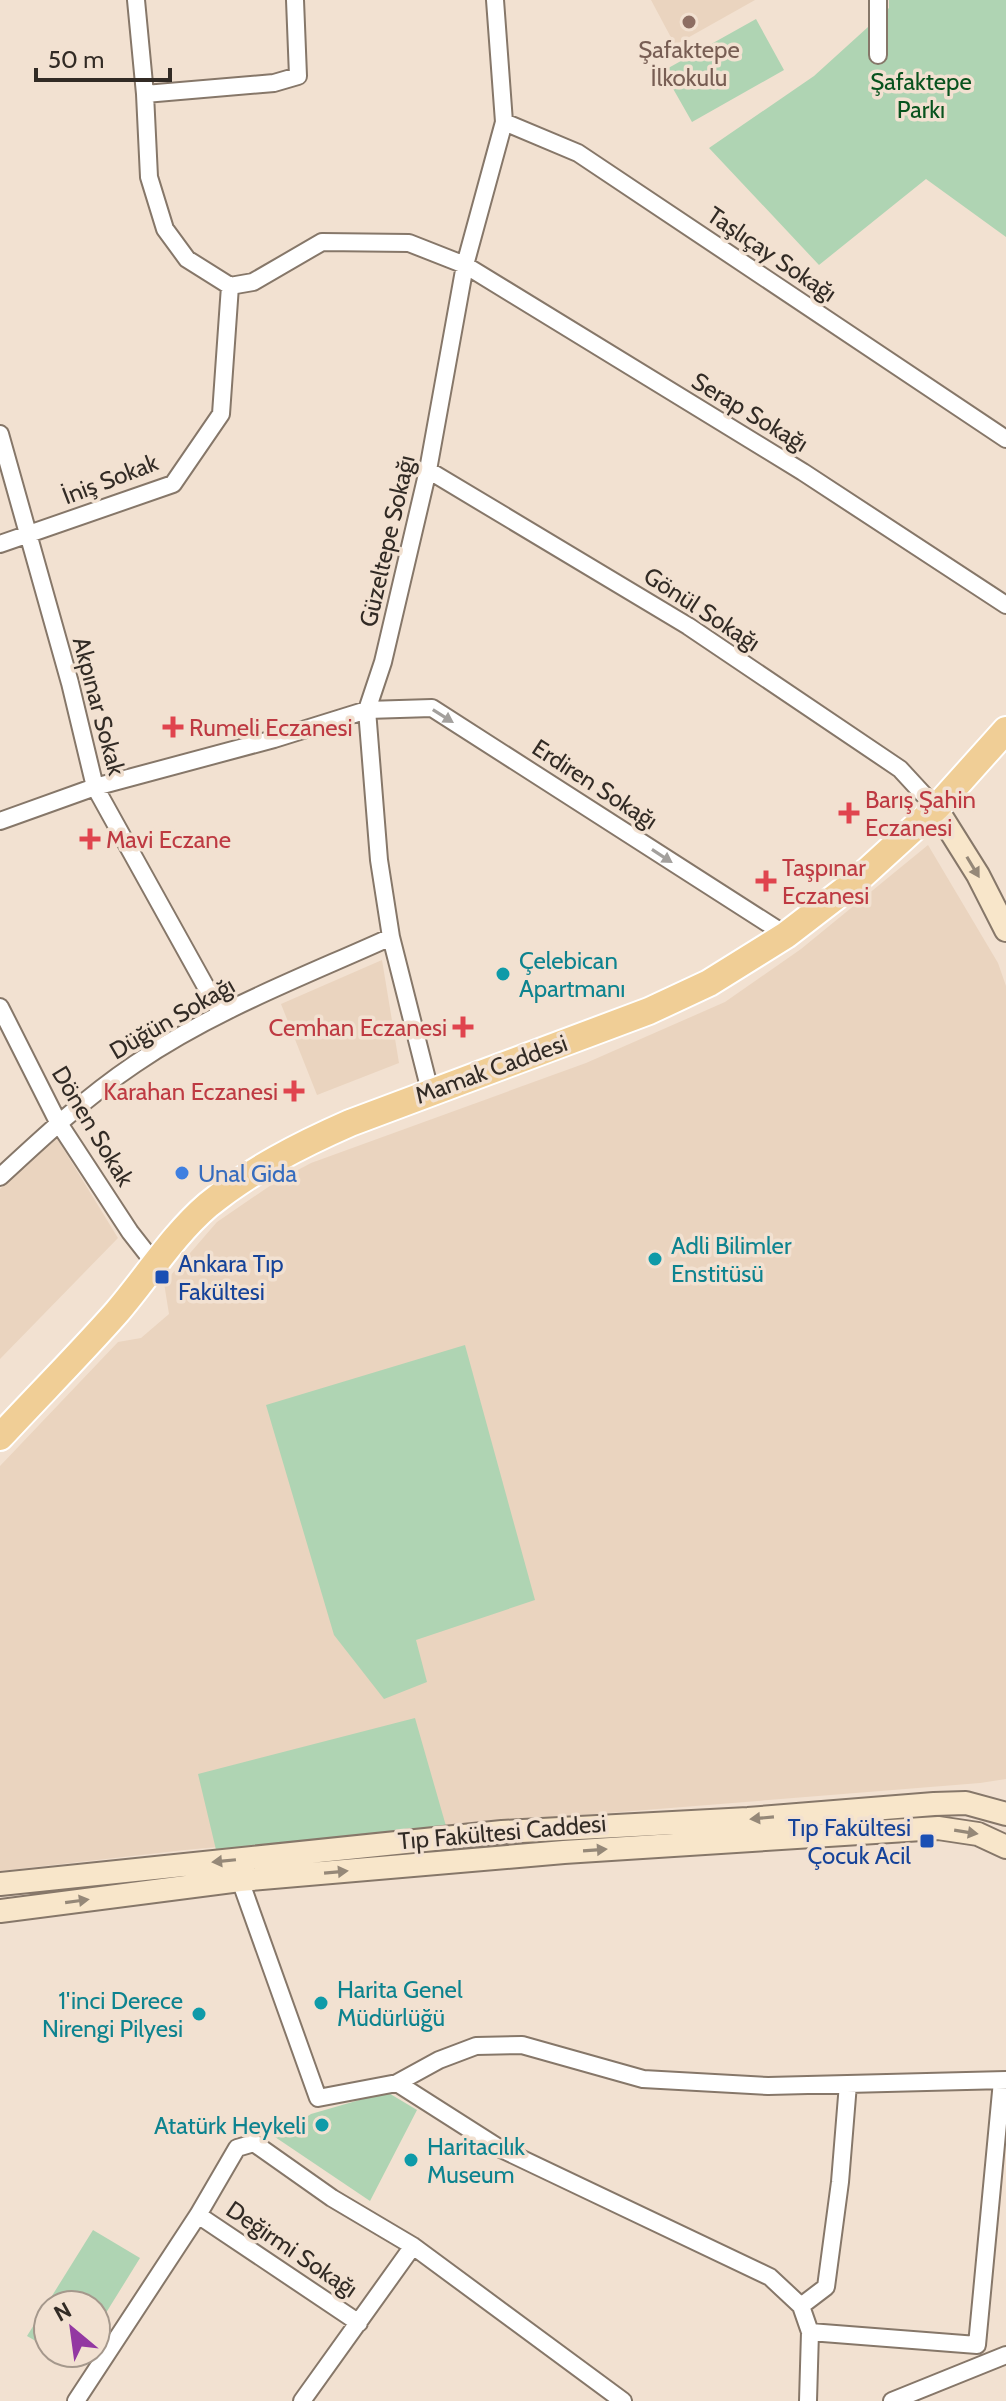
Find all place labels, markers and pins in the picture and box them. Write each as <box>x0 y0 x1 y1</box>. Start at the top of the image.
marker: Şafaktepe İlkokulu <box>680 13 698 31</box>
place label: Şafaktepe İlkokulu <box>638 35 740 92</box>
place label: Rumeli Eczanesi <box>189 713 353 742</box>
marker: Rumeli Eczanesi <box>164 718 182 736</box>
place label: Barış Şahin Eczanesi <box>865 785 976 842</box>
marker: Barış Şahin Eczanesi <box>840 804 858 822</box>
place label: Mavi Eczane <box>106 825 231 854</box>
marker: Mavi Eczane <box>81 830 99 848</box>
place label: Taşpınar Eczanesi <box>782 853 869 910</box>
marker: Taşpınar Eczanesi <box>757 872 775 890</box>
place label: Çelebican Apartmanı <box>519 946 625 1003</box>
marker: Çelebican Apartmanı <box>494 965 512 983</box>
place label: Cemhan Eczanesi <box>269 1013 447 1042</box>
marker: Cemhan Eczanesi <box>454 1018 472 1036</box>
place label: Karahan Eczanesi <box>103 1077 278 1106</box>
marker: Karahan Eczanesi <box>285 1082 303 1100</box>
place label: Unal Gida <box>198 1159 297 1188</box>
marker: Unal Gida <box>173 1164 191 1182</box>
place label: Adli Bilimler Enstitüsü <box>671 1231 792 1288</box>
place label: Ankara Tıp Fakültesi <box>178 1249 284 1306</box>
marker: Adli Bilimler Enstitüsü <box>646 1250 664 1268</box>
marker: Ankara Tıp Fakültesi <box>153 1268 171 1286</box>
place label: Tıp Fakültesi Çocuk Acil <box>788 1813 911 1870</box>
marker: Tıp Fakültesi Çocuk Acil <box>918 1832 936 1850</box>
place label: Harita Genel Müdürlüğü <box>337 1975 463 2032</box>
place label: 1'inci Derece Nirengi Pilyesi <box>42 1986 183 2043</box>
marker: Harita Genel Müdürlüğü <box>312 1994 330 2012</box>
marker: 1'inci Derece Nirengi Pilyesi <box>190 2005 208 2023</box>
place label: Atatürk Heykeli <box>154 2111 306 2140</box>
marker: Atatürk Heykeli <box>313 2116 331 2134</box>
place label: Haritacılık Museum <box>427 2132 525 2189</box>
marker: Haritacılık Museum <box>402 2151 420 2169</box>

